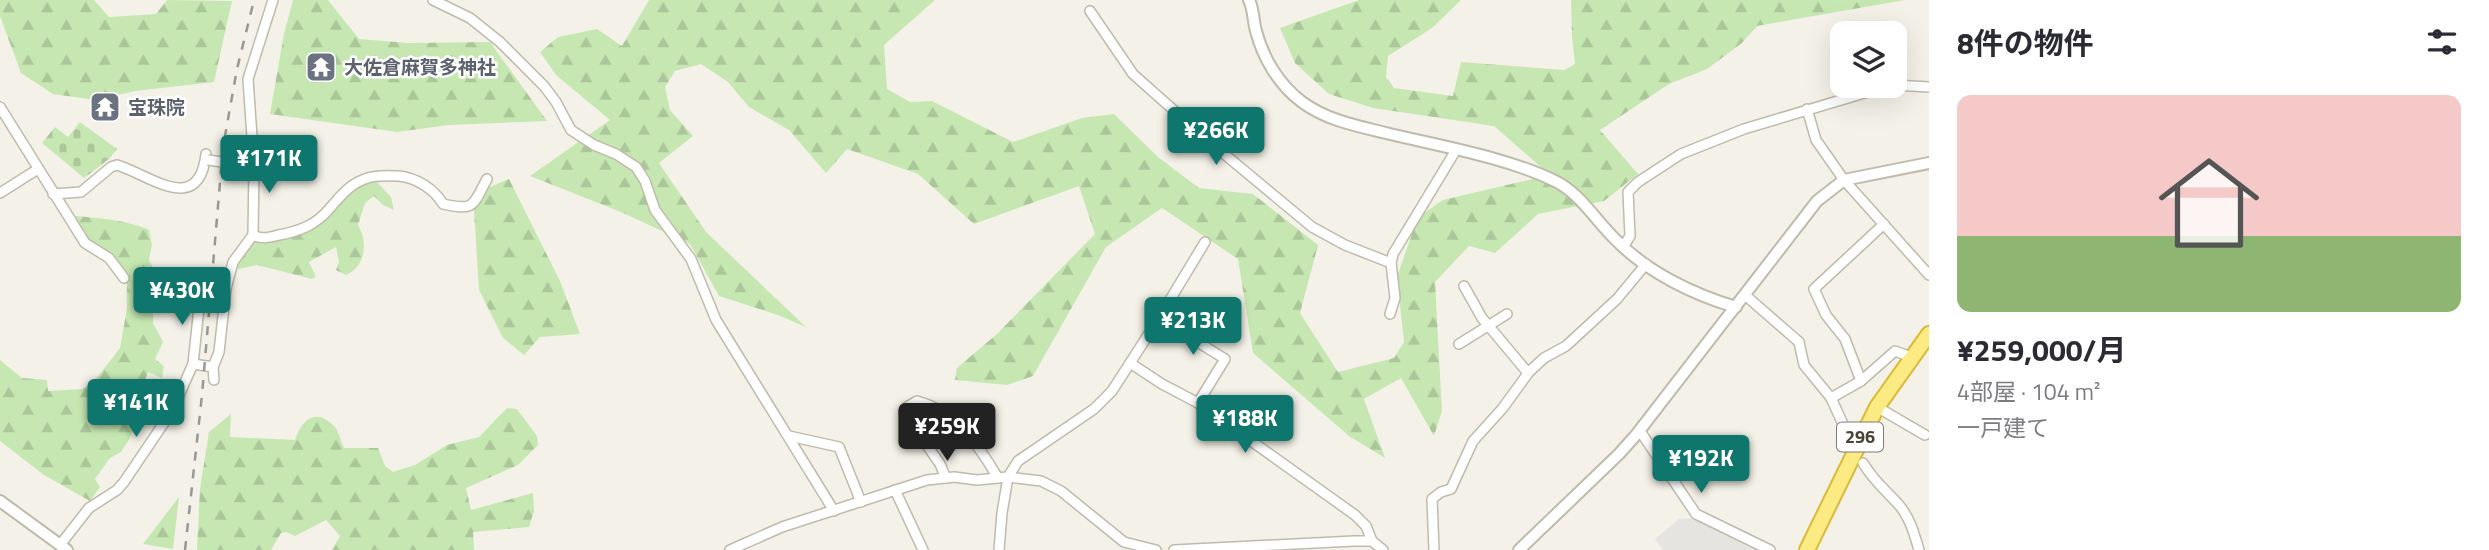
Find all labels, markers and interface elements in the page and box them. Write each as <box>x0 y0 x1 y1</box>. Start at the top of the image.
text: 8件の物件 <box>1957 20 2094 66</box>
map controls <box>1830 21 1907 98</box>
button: layers <box>1830 21 1907 98</box>
icon: filters <box>2423 23 2461 61</box>
temple icon: 大佐倉麻賀多神社 <box>304 50 338 84</box>
place label: 大佐倉麻賀多神社 <box>344 52 496 81</box>
temple icon: 宝珠院 <box>88 90 122 124</box>
place label: 宝珠院 <box>128 92 185 121</box>
pin: ¥266K <box>1167 108 1265 167</box>
text: ¥266K <box>1183 112 1249 147</box>
pin: ¥171K <box>220 136 318 195</box>
text: ¥171K <box>236 140 302 175</box>
icon: home <box>2146 140 2272 266</box>
pin: ¥430K <box>133 268 231 327</box>
text: ¥430K <box>149 272 215 307</box>
pin: ¥213K <box>1144 298 1242 357</box>
text: ¥213K <box>1160 302 1226 337</box>
text: ¥259,000/月 <box>1957 327 2126 373</box>
text: 4部屋 · 104 m² <box>1957 374 2100 409</box>
pin: ¥141K <box>87 380 185 439</box>
text: ¥141K <box>103 384 169 419</box>
pin: ¥188K <box>1196 396 1294 455</box>
text: ¥188K <box>1212 400 1278 435</box>
pin: ¥259K <box>898 404 996 463</box>
text: ¥259K <box>914 408 980 443</box>
text: 一戸建て <box>1957 410 2049 445</box>
road number: 296 <box>1837 422 1883 452</box>
pin: ¥192K <box>1652 435 1750 495</box>
text: ¥192K <box>1668 440 1734 475</box>

